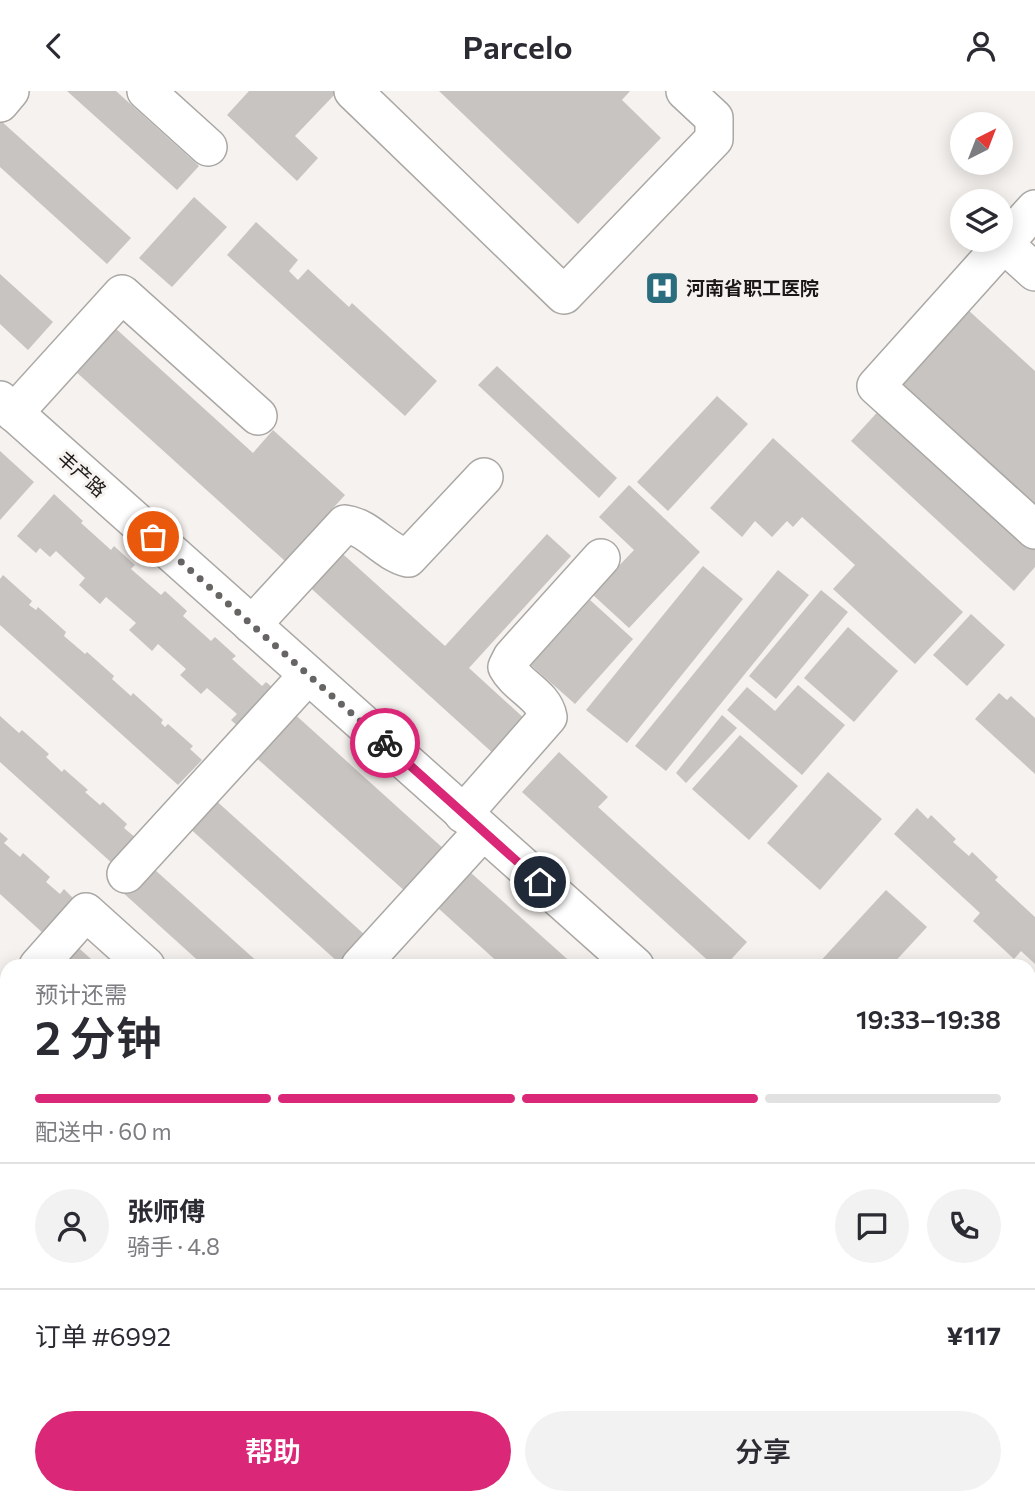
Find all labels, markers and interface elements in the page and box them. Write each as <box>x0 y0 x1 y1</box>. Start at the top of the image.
text: Parcelo <box>462 26 573 66</box>
icon: back <box>35 27 73 65</box>
icon: person <box>962 27 1000 65</box>
north arrow <box>950 112 1013 175</box>
map controls <box>950 112 1013 252</box>
button: layers <box>950 189 1013 252</box>
hospital icon: 河南省职工医院 <box>643 269 681 307</box>
place label: 河南省职工医院 <box>686 276 819 299</box>
street label: 丰产路 <box>53 446 111 501</box>
pin <box>123 507 183 567</box>
icon: bag <box>134 518 172 556</box>
courier <box>350 708 420 778</box>
icon: bike <box>366 724 404 762</box>
pin <box>510 852 570 912</box>
icon: home <box>521 863 559 901</box>
text: 预计还需 <box>35 980 127 1008</box>
text: 19:33–19:38 <box>856 1003 1001 1034</box>
text: 2 分钟 <box>35 1008 162 1064</box>
text: 配送中 · 60 m <box>35 1117 172 1145</box>
button: person <box>35 1189 109 1263</box>
button: chat <box>835 1189 909 1263</box>
button: phone <box>927 1189 1001 1263</box>
text: 张师傅 <box>127 1195 205 1226</box>
text: 骑手 · 4.8 <box>127 1232 220 1260</box>
text: ¥117 <box>947 1319 1001 1350</box>
text: 订单 #6992 <box>35 1320 171 1351</box>
button: 帮助 <box>35 1411 511 1491</box>
button: 分享 <box>525 1411 1001 1491</box>

